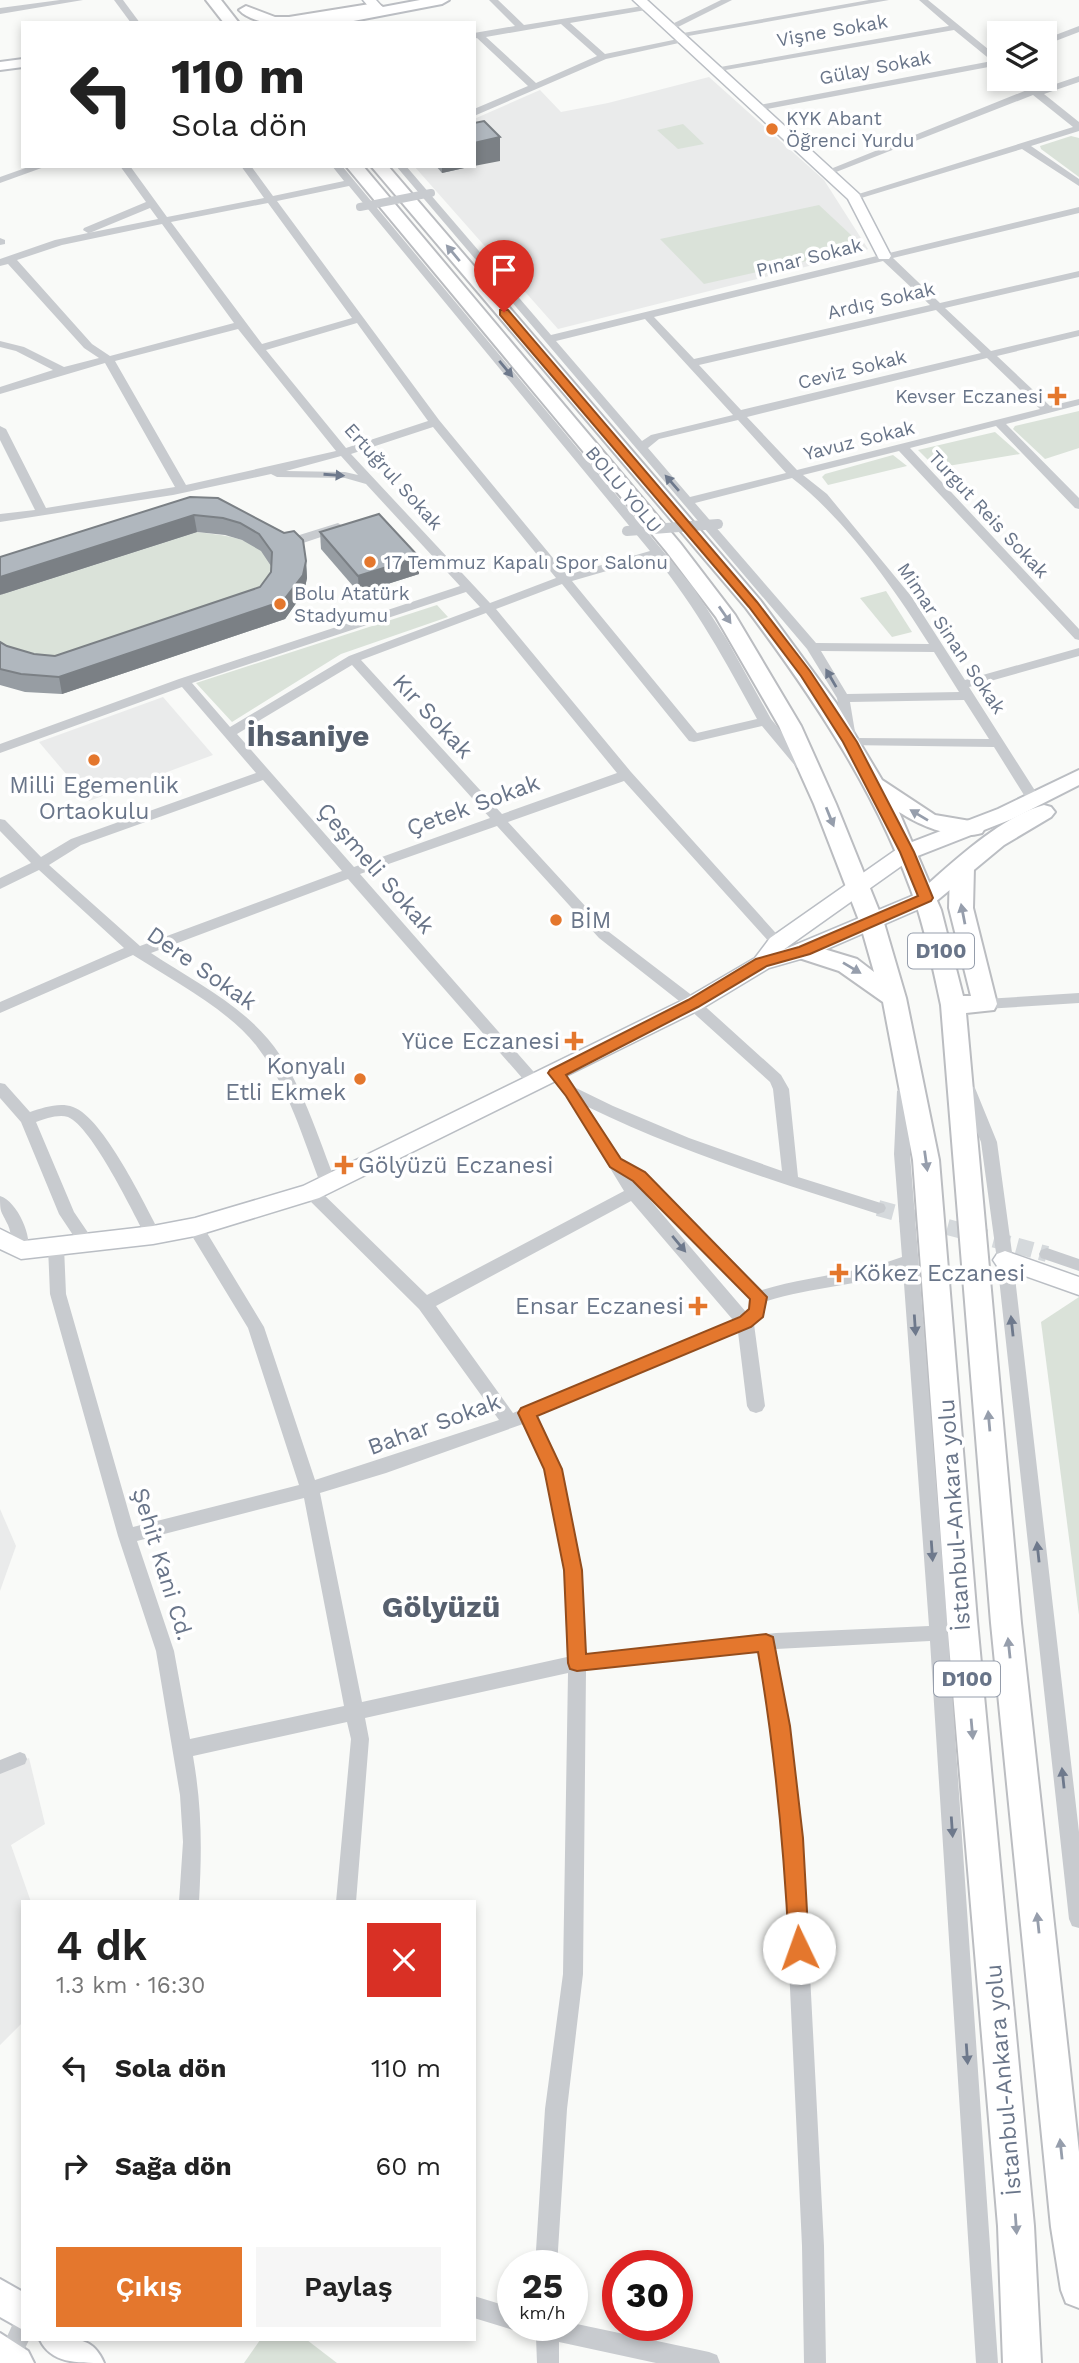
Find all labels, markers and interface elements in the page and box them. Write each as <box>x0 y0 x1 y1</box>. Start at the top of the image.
street label: Vişne Sokak <box>775 9 890 52</box>
map controls <box>987 21 1057 91</box>
button: layers <box>987 21 1057 91</box>
street label: Gülay Sokak <box>817 45 933 90</box>
text: 110 m <box>171 47 305 105</box>
icon: left <box>56 49 147 140</box>
text: Sola dön <box>171 106 308 144</box>
place label: KYK Abant Öğrenci Yurdu <box>786 107 915 152</box>
marker: KYK Abant Öğrenci Yurdu <box>764 121 780 137</box>
street label: Pınar Sokak <box>754 233 865 282</box>
pin <box>474 240 534 312</box>
one-way arrow <box>445 244 461 262</box>
icon: arrive <box>485 251 523 289</box>
street label: Ardıç Sokak <box>825 277 937 324</box>
street label: Ceviz Sokak <box>795 345 909 394</box>
one-way arrow <box>499 359 514 377</box>
place label: Kevser Eczanesi <box>895 385 1043 408</box>
marker: Kevser Eczanesi <box>1049 388 1065 404</box>
street label: Yavuz Sokak <box>801 416 917 465</box>
street label: Ertuğrul Sokak <box>340 418 448 535</box>
street label: BOLU YOLU <box>581 441 667 537</box>
street label: Turgut Reis Sokak <box>924 446 1054 583</box>
one-way arrow <box>323 470 345 481</box>
one-way arrow <box>665 474 680 491</box>
place label: 17 Temmuz Kapalı Spor Salonu <box>384 551 668 574</box>
marker: 17 Temmuz Kapalı Spor Salonu <box>362 554 378 570</box>
street label: Mimar Sinan Sokak <box>892 558 1011 718</box>
place label: Bolu Atatürk Stadyumu <box>294 582 410 627</box>
marker: Bolu Atatürk Stadyumu <box>272 596 288 612</box>
one-way arrow <box>718 606 731 625</box>
one-way arrow <box>825 668 837 687</box>
street label: Kır Sokak <box>387 669 478 764</box>
district label: İhsaniye <box>247 718 369 753</box>
marker: Milli Egemenlik Ortaokulu <box>86 752 102 768</box>
street label: Çetek Sokak <box>403 769 543 842</box>
place label: Milli Egemenlik Ortaokulu <box>9 772 179 825</box>
street label: Çeşmeli Sokak <box>311 797 440 939</box>
one-way arrow <box>824 807 836 827</box>
one-way arrow <box>909 809 928 821</box>
one-way arrow <box>958 902 969 924</box>
place label: BİM <box>570 907 611 934</box>
marker: BİM <box>548 912 564 928</box>
street label: Dere Sokak <box>142 921 262 1016</box>
road number: D100 <box>908 934 974 968</box>
one-way arrow <box>843 962 862 974</box>
place label: Yüce Eczanesi <box>402 1028 560 1055</box>
marker: Yüce Eczanesi <box>566 1033 582 1049</box>
place label: Konyalı Etli Ekmek <box>225 1053 346 1106</box>
marker: Konyalı Etli Ekmek <box>352 1071 368 1087</box>
one-way arrow <box>920 1150 931 1172</box>
place label: Gölyüzü Eczanesi <box>358 1152 553 1179</box>
marker: Gölyüzü Eczanesi <box>336 1157 352 1173</box>
one-way arrow <box>671 1235 687 1253</box>
place label: Kökez Eczanesi <box>853 1260 1025 1287</box>
marker: Kökez Eczanesi <box>831 1265 847 1281</box>
place label: Ensar Eczanesi <box>515 1293 684 1320</box>
marker: Ensar Eczanesi <box>690 1298 706 1314</box>
one-way arrow <box>910 1314 921 1336</box>
one-way arrow <box>1007 1315 1018 1337</box>
street label: Bahar Sokak <box>364 1388 504 1461</box>
street label: İstanbul-Ankara yolu <box>933 1398 976 1632</box>
one-way arrow <box>984 1410 995 1432</box>
street label: Şehit Kani Cd. <box>126 1485 199 1644</box>
one-way arrow <box>927 1541 938 1563</box>
one-way arrow <box>1032 1541 1043 1563</box>
district label: Gölyüzü <box>382 1589 500 1624</box>
one-way arrow <box>1003 1637 1014 1659</box>
road number: D100 <box>934 1662 1000 1696</box>
one-way arrow <box>967 1718 978 1740</box>
one-way arrow <box>1058 1767 1069 1789</box>
one-way arrow <box>946 1816 957 1838</box>
position arrow <box>762 1911 836 1985</box>
one-way arrow <box>1032 1912 1043 1934</box>
text: 4 dk <box>56 1921 147 1970</box>
button: close <box>367 1923 441 1997</box>
street label: İstanbul-Ankara yolu <box>980 1963 1027 2197</box>
text: 1.3 km · 16:30 <box>56 1972 205 1999</box>
one-way arrow <box>961 2043 972 2065</box>
icon: left <box>56 2049 94 2087</box>
text: Sola dön <box>115 2053 226 2083</box>
text: 110 m <box>371 2053 441 2083</box>
one-way arrow <box>1055 2138 1066 2160</box>
icon: right <box>56 2147 94 2185</box>
text: Sağa dön <box>115 2151 232 2181</box>
text: 60 m <box>375 2151 441 2181</box>
one-way arrow <box>1011 2213 1022 2235</box>
button: Çıkış <box>56 2247 242 2327</box>
button: Paylaş <box>256 2247 441 2327</box>
speed limit sign: 30 <box>602 2250 693 2341</box>
text: 25 <box>522 2265 563 2307</box>
text: km/h <box>519 2302 566 2323</box>

